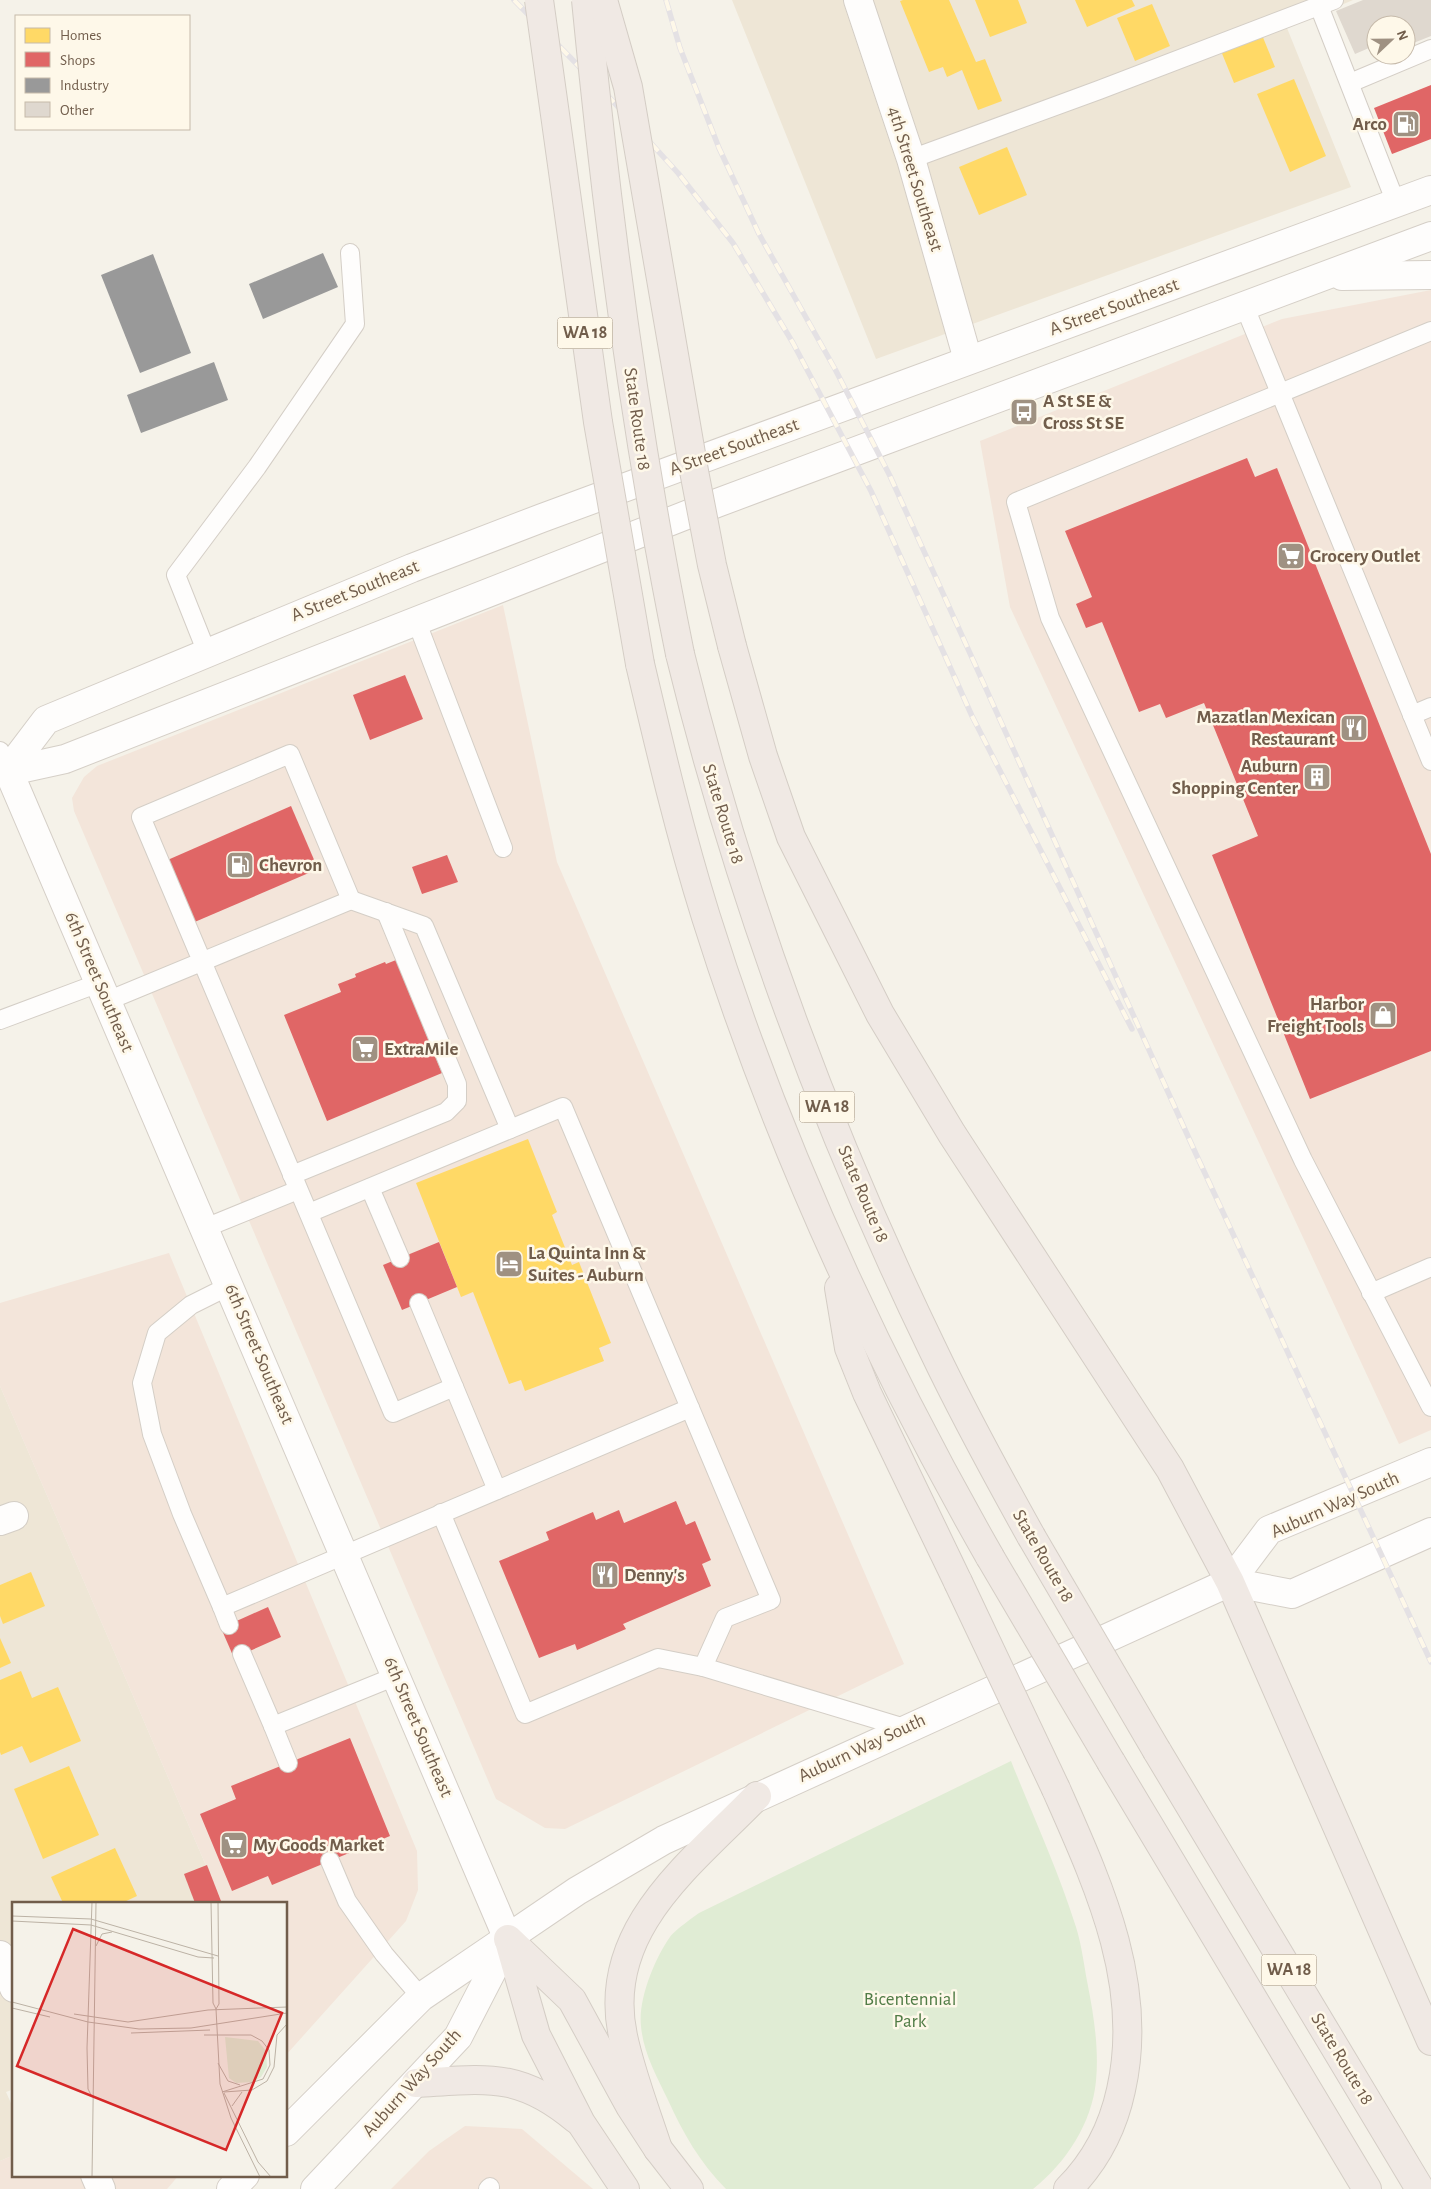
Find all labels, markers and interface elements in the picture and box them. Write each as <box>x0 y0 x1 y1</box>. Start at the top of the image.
legend <box>15 15 190 130</box>
north arrow <box>1366 15 1416 65</box>
text: Homes <box>60 28 102 43</box>
text: N <box>1394 28 1410 43</box>
text: Shops <box>60 53 95 68</box>
text: Industry <box>60 78 109 93</box>
text: Other <box>60 103 94 118</box>
street label: 4th Street Southeast <box>884 104 946 254</box>
fuel station icon: Arco <box>1391 109 1421 139</box>
place label: Arco <box>1352 115 1387 134</box>
street label: A Street Southeast <box>1047 275 1181 339</box>
road number: WA 18 <box>558 317 612 348</box>
street label: State Route 18 <box>620 366 654 472</box>
place label: A St SE & Cross St SE <box>1043 392 1124 433</box>
bus stop icon: A St SE & Cross St SE <box>1009 397 1039 427</box>
street label: A Street Southeast <box>667 415 801 479</box>
supermarket icon: Grocery Outlet <box>1276 541 1306 571</box>
place label: Grocery Outlet <box>1310 547 1421 566</box>
street label: A Street Southeast <box>288 557 422 625</box>
place label: Mazatlan Mexican Restaurant <box>1197 708 1336 749</box>
restaurant icon: Mazatlan Mexican Restaurant <box>1339 713 1369 743</box>
place label: Auburn Shopping Center <box>1172 757 1298 798</box>
street label: State Route 18 <box>699 762 747 866</box>
building icon: Auburn Shopping Center <box>1302 762 1332 792</box>
fuel station icon: Chevron <box>225 850 255 880</box>
place label: Chevron <box>259 856 322 875</box>
street label: 6th Street Southeast <box>61 909 137 1055</box>
place label: Harbor Freight Tools <box>1267 995 1364 1036</box>
shop icon: Harbor Freight Tools <box>1368 1000 1398 1030</box>
supermarket icon: ExtraMile <box>350 1034 380 1064</box>
place label: ExtraMile <box>384 1040 459 1059</box>
road number: WA 18 <box>800 1092 854 1122</box>
street label: State Route 18 <box>834 1143 892 1245</box>
place label: La Quinta Inn & Suites - Auburn <box>528 1244 646 1285</box>
hotel icon: La Quinta Inn & Suites - Auburn <box>494 1249 524 1279</box>
street label: 6th Street Southeast <box>221 1281 297 1427</box>
street label: Auburn Way South <box>1268 1468 1402 1542</box>
street label: State Route 18 <box>1009 1506 1077 1606</box>
restaurant icon: Denny's <box>590 1560 620 1590</box>
place label: Denny's <box>624 1566 685 1585</box>
street label: 6th Street Southeast <box>380 1654 456 1800</box>
street label: Auburn Way South <box>795 1710 929 1786</box>
supermarket icon: My Goods Market <box>219 1830 249 1860</box>
place label: My Goods Market <box>253 1836 385 1855</box>
inset map <box>12 1902 288 2176</box>
road number: WA 18 <box>1262 1954 1316 1986</box>
park label: Bicentennial Park <box>864 1990 956 2031</box>
street label: State Route 18 <box>1307 2010 1377 2108</box>
street label: Auburn Way South <box>359 2025 465 2141</box>

